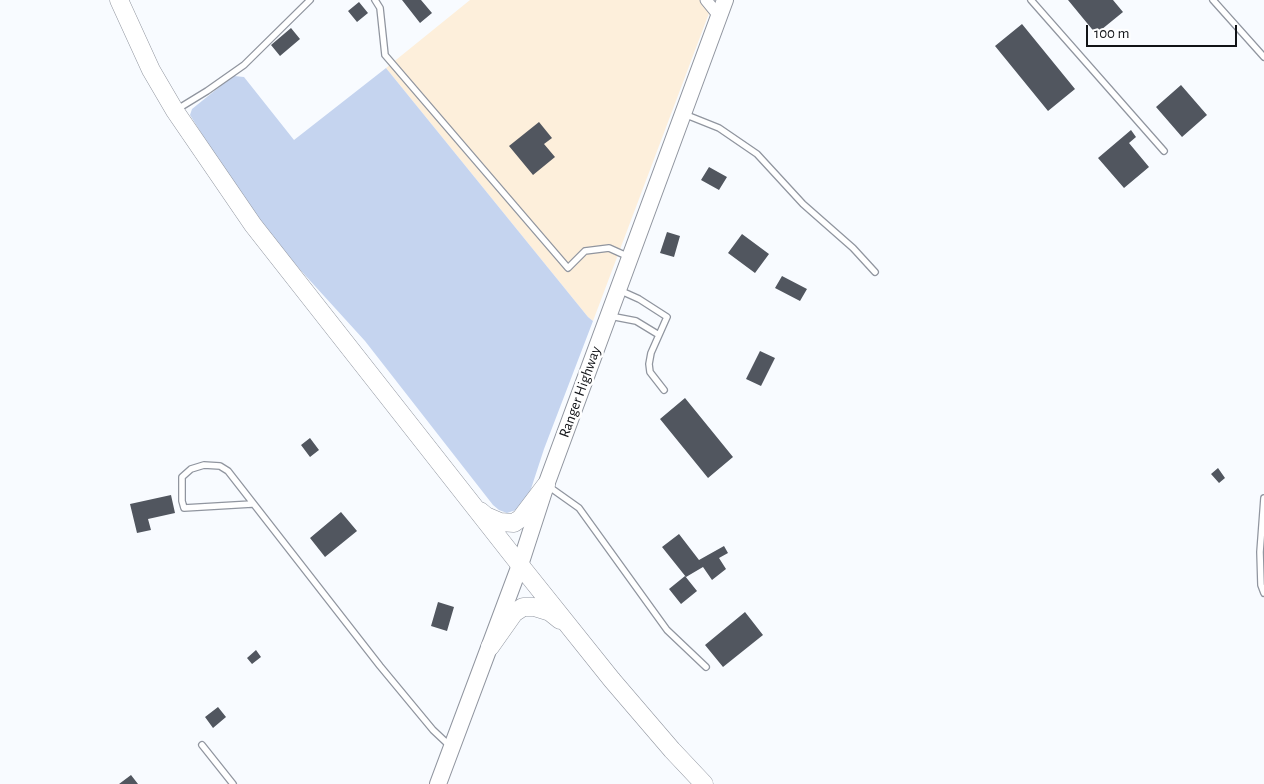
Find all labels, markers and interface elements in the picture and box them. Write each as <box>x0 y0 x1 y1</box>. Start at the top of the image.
scale bar <box>1089 15 1240 47</box>
text: 100 m <box>1094 26 1129 41</box>
street label: Ranger Highway <box>555 344 605 440</box>

